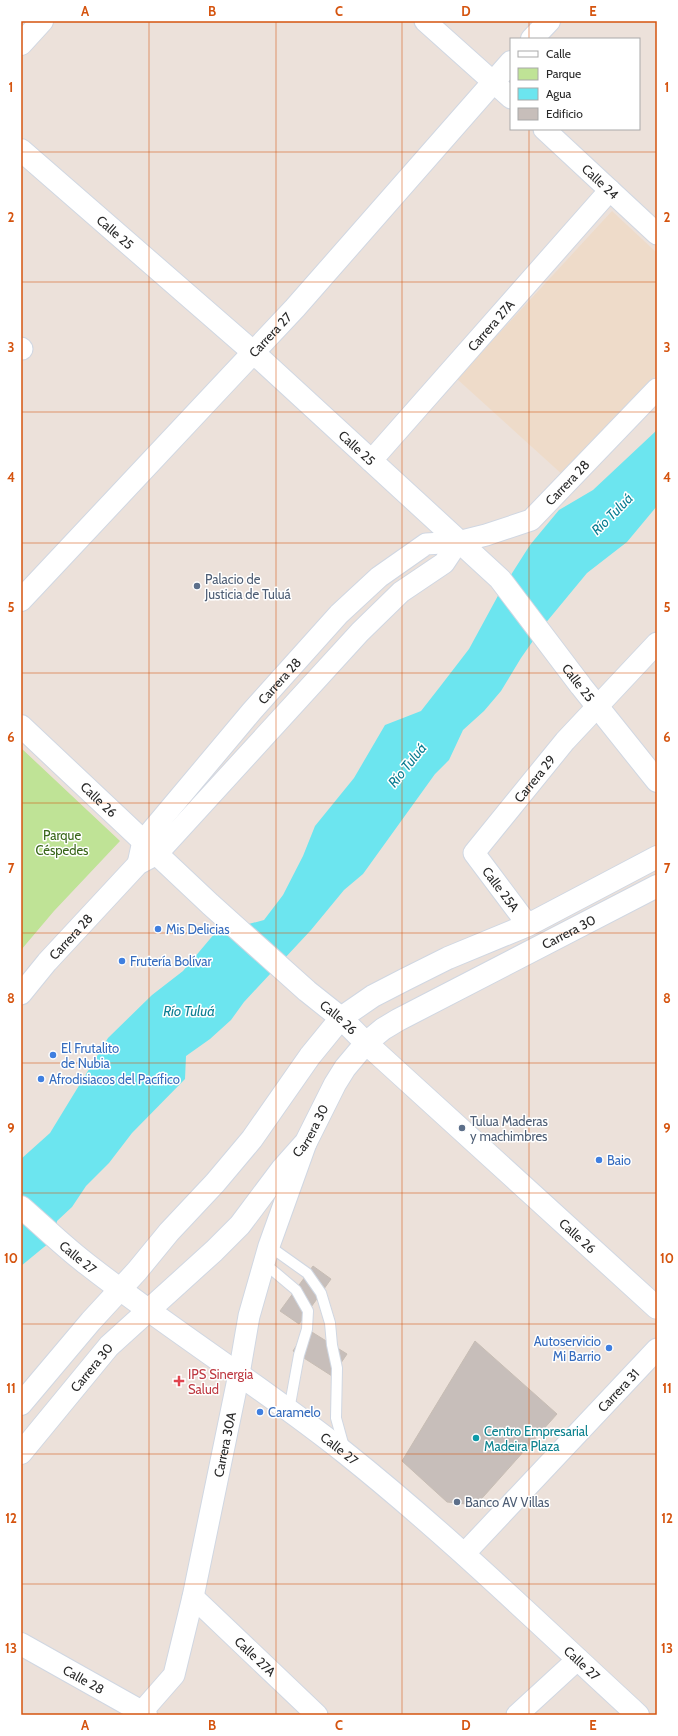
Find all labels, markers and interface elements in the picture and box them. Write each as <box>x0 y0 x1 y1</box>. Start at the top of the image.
text: A <box>81 3 90 19</box>
text: B <box>208 3 216 19</box>
text: C <box>335 3 343 19</box>
text: D <box>461 3 471 19</box>
text: E <box>589 3 597 19</box>
legend <box>510 38 640 130</box>
text: Calle <box>546 46 571 61</box>
text: Parque <box>546 66 581 81</box>
text: 1 <box>9 79 13 95</box>
text: 1 <box>665 79 669 95</box>
text: Agua <box>546 86 572 101</box>
text: Edificio <box>546 106 583 121</box>
street label: Calle 24 <box>579 160 622 203</box>
text: 2 <box>8 209 15 225</box>
text: 2 <box>664 209 671 225</box>
street label: Calle 25 <box>93 212 137 253</box>
street label: Carrera 27A <box>464 296 518 354</box>
street label: Carrera 27 <box>245 308 295 360</box>
text: 3 <box>7 339 15 355</box>
text: 3 <box>663 339 671 355</box>
street label: Calle 25 <box>336 427 379 468</box>
street label: Carrera 28 <box>542 456 593 508</box>
text: 4 <box>7 469 15 485</box>
text: 4 <box>663 469 671 485</box>
water label: Río Tuluá <box>587 489 637 539</box>
place label: Palacio de Justicia de Tuluá <box>204 571 292 602</box>
marker: Palacio de Justicia de Tuluá <box>192 581 202 591</box>
text: 5 <box>8 599 15 615</box>
text: 5 <box>664 599 671 615</box>
street label: Carrera 28 <box>254 654 304 707</box>
street label: Calle 25 <box>559 660 598 705</box>
text: 6 <box>7 729 15 745</box>
text: 6 <box>663 729 671 745</box>
water label: Río Tuluá <box>384 739 430 791</box>
street label: Carrera 29 <box>511 752 559 805</box>
street label: Calle 26 <box>77 778 120 820</box>
park label: Parque Céspedes <box>35 827 89 858</box>
text: 7 <box>8 860 15 876</box>
text: 7 <box>664 860 671 876</box>
street label: Calle 25A <box>479 864 523 914</box>
street label: Carrera 28 <box>45 910 96 963</box>
street label: Carrera 30 <box>539 911 598 952</box>
place label: Mis Delicias <box>166 921 230 937</box>
marker: Mis Delicias <box>153 924 163 934</box>
place label: Frutería Bolívar <box>130 953 212 969</box>
marker: Frutería Bolívar <box>117 956 127 966</box>
text: 8 <box>7 990 15 1006</box>
text: 8 <box>663 990 671 1006</box>
street label: Calle 26 <box>317 997 361 1038</box>
water label: Río Tuluá <box>163 1002 215 1020</box>
place label: El Frutalito de Nubia <box>61 1040 119 1071</box>
marker: El Frutalito de Nubia <box>48 1050 58 1060</box>
place label: Afrodisiacos del Pacífico <box>49 1071 180 1087</box>
marker: Afrodisiacos del Pacífico <box>36 1074 46 1084</box>
street label: Carrera 30 <box>289 1102 332 1160</box>
place label: Tulua Maderas y machimbres <box>470 1113 549 1144</box>
text: 9 <box>7 1120 15 1136</box>
text: 9 <box>663 1120 671 1136</box>
marker: Tulua Maderas y machimbres <box>457 1123 467 1133</box>
place label: Baio <box>607 1152 631 1168</box>
marker: Baio <box>594 1155 604 1165</box>
street label: Calle 26 <box>556 1215 599 1257</box>
street label: Calle 27 <box>56 1237 100 1277</box>
text: 10 <box>4 1250 18 1266</box>
text: 10 <box>660 1250 674 1266</box>
place label: Autoservicio Mi Barrio <box>534 1333 601 1364</box>
street label: Carrera 30 <box>67 1340 116 1395</box>
marker: Autoservicio Mi Barrio <box>604 1343 614 1353</box>
street label: Carrera 31 <box>594 1365 642 1415</box>
place label: IPS Sinergia Salud <box>188 1366 254 1397</box>
marker: IPS Sinergia Salud <box>173 1375 185 1387</box>
text: 11 <box>6 1380 16 1396</box>
text: 11 <box>662 1380 672 1396</box>
place label: Caramelo <box>268 1404 321 1420</box>
marker: Caramelo <box>255 1407 265 1417</box>
street label: Carrera 30A <box>210 1411 239 1479</box>
place label: Centro Empresarial Madeira Plaza <box>484 1423 588 1454</box>
street label: Calle 27 <box>318 1429 362 1468</box>
marker: Centro Empresarial Madeira Plaza <box>471 1433 481 1443</box>
place label: Banco AV Villas <box>465 1494 550 1510</box>
marker: Banco AV Villas <box>452 1497 462 1507</box>
text: 12 <box>5 1510 17 1526</box>
text: 12 <box>661 1510 673 1526</box>
street label: Calle 27A <box>231 1633 279 1680</box>
text: 13 <box>5 1640 17 1656</box>
text: 13 <box>661 1640 673 1656</box>
street label: Calle 27 <box>561 1643 604 1684</box>
street label: Calle 28 <box>60 1661 107 1697</box>
text: A <box>81 1717 90 1733</box>
text: B <box>208 1717 216 1733</box>
text: C <box>335 1717 343 1733</box>
text: D <box>461 1717 471 1733</box>
text: E <box>589 1717 597 1733</box>

